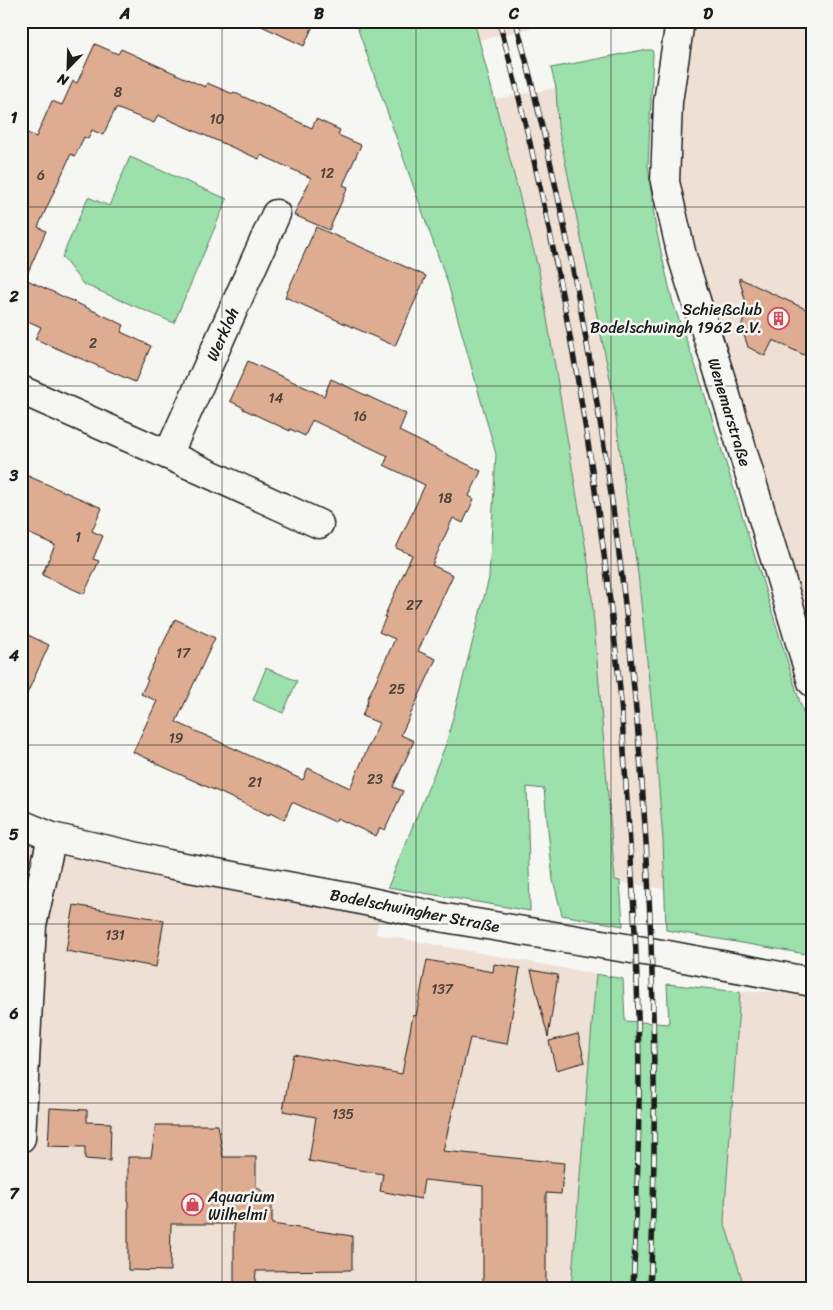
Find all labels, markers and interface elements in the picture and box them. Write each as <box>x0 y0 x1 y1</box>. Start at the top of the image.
text: A <box>119 0 130 28</box>
text: B <box>314 0 325 28</box>
text: C <box>508 0 520 28</box>
text: D <box>703 0 713 28</box>
north arrow <box>42 42 92 92</box>
text: N <box>53 66 73 93</box>
house number: 8 <box>114 80 123 105</box>
text: 1 <box>11 103 18 132</box>
house number: 10 <box>210 107 225 132</box>
house number: 12 <box>320 161 334 186</box>
house number: 6 <box>37 163 45 188</box>
text: 2 <box>8 282 19 311</box>
place label: Schießclub Bodelschwingh 1962 e.V. <box>590 295 762 342</box>
street label: Werkloh <box>198 302 247 366</box>
building icon: Schießclub Bodelschwingh 1962 e.V. <box>766 306 790 330</box>
house number: 2 <box>89 331 97 356</box>
street label: Wenemarstraße <box>699 354 760 470</box>
house number: 14 <box>269 386 284 411</box>
house number: 16 <box>353 404 367 429</box>
text: 3 <box>9 461 19 490</box>
house number: 18 <box>438 486 453 511</box>
house number: 1 <box>75 525 81 550</box>
house number: 27 <box>406 593 423 618</box>
text: 4 <box>8 641 19 670</box>
house number: 17 <box>176 641 191 666</box>
house number: 25 <box>389 677 406 702</box>
house number: 19 <box>169 726 184 751</box>
house number: 23 <box>367 767 383 792</box>
house number: 21 <box>248 770 262 795</box>
text: 5 <box>9 820 19 849</box>
street label: Bodelschwingher Straße <box>328 880 502 941</box>
house number: 131 <box>105 923 125 948</box>
house number: 137 <box>431 977 454 1002</box>
text: 6 <box>8 999 19 1028</box>
house number: 135 <box>332 1102 355 1127</box>
text: 7 <box>9 1179 20 1208</box>
place label: Aquarium Wilhelmi <box>207 1182 275 1229</box>
shop icon: Aquarium Wilhelmi <box>180 1193 204 1217</box>

